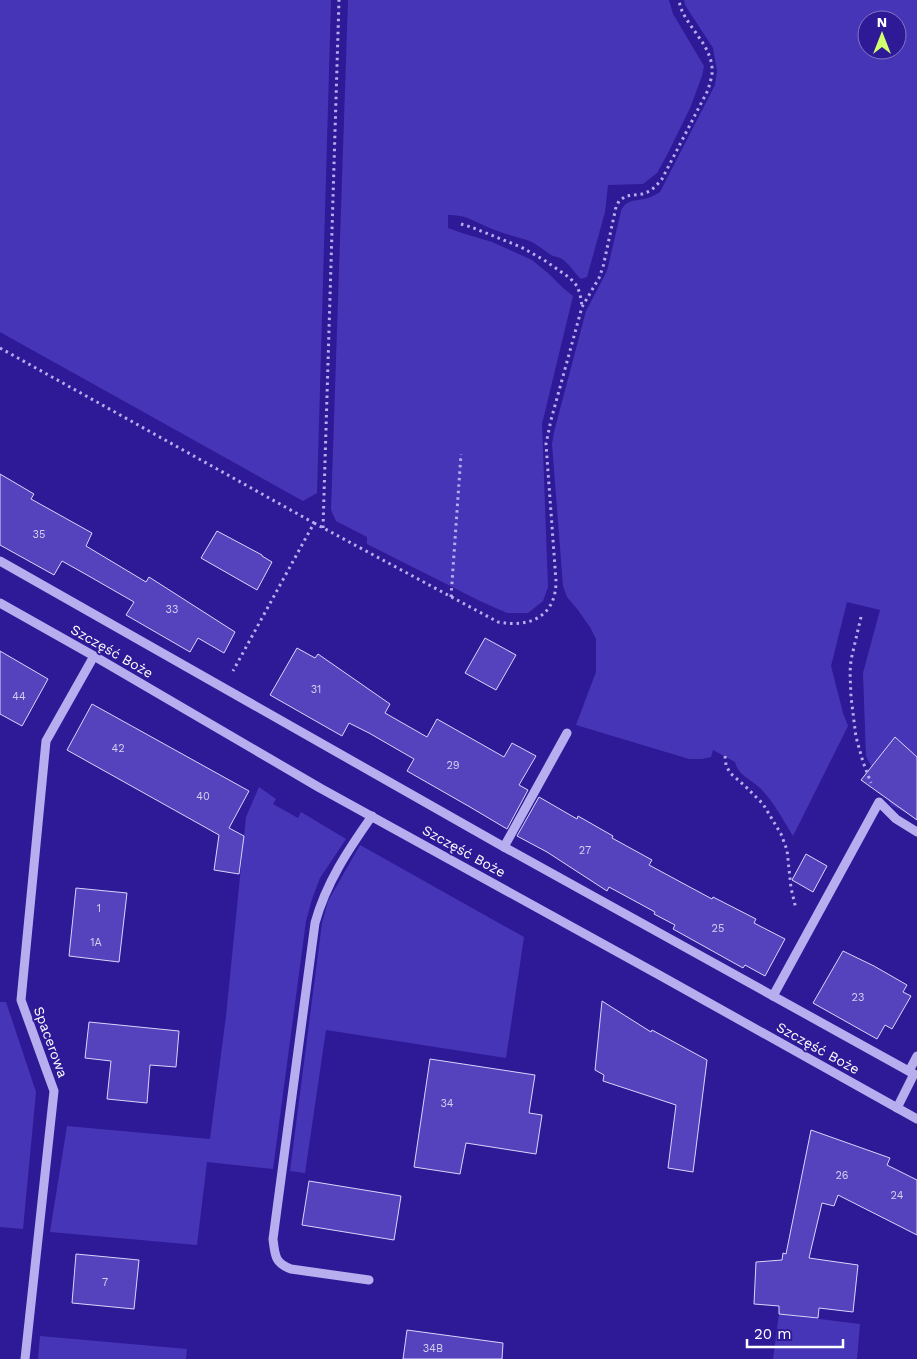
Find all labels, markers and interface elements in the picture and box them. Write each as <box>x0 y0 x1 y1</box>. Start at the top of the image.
north arrow <box>857 10 907 60</box>
text: N <box>877 14 887 30</box>
house number: 35 <box>33 528 45 541</box>
house number: 33 <box>166 603 178 616</box>
street label: Szczęść Boże <box>68 621 156 681</box>
house number: 31 <box>311 683 321 696</box>
house number: 44 <box>12 690 26 703</box>
house number: 42 <box>111 742 125 755</box>
house number: 29 <box>446 759 460 772</box>
house number: 40 <box>196 790 210 803</box>
street label: Szczęść Boże <box>420 822 508 880</box>
house number: 27 <box>579 844 591 857</box>
house number: 1 <box>97 902 101 915</box>
house number: 25 <box>712 922 724 935</box>
house number: 1A <box>90 936 102 949</box>
house number: 23 <box>852 991 864 1004</box>
street label: Spacerowa <box>31 1004 71 1080</box>
street label: Szczęść Boże <box>774 1019 862 1077</box>
house number: 34 <box>440 1097 454 1110</box>
house number: 26 <box>835 1169 849 1182</box>
house number: 24 <box>891 1189 904 1202</box>
house number: 7 <box>102 1276 108 1289</box>
scale bar <box>747 1316 843 1348</box>
text: 20 m <box>754 1325 792 1343</box>
house number: 34B <box>423 1342 443 1355</box>

